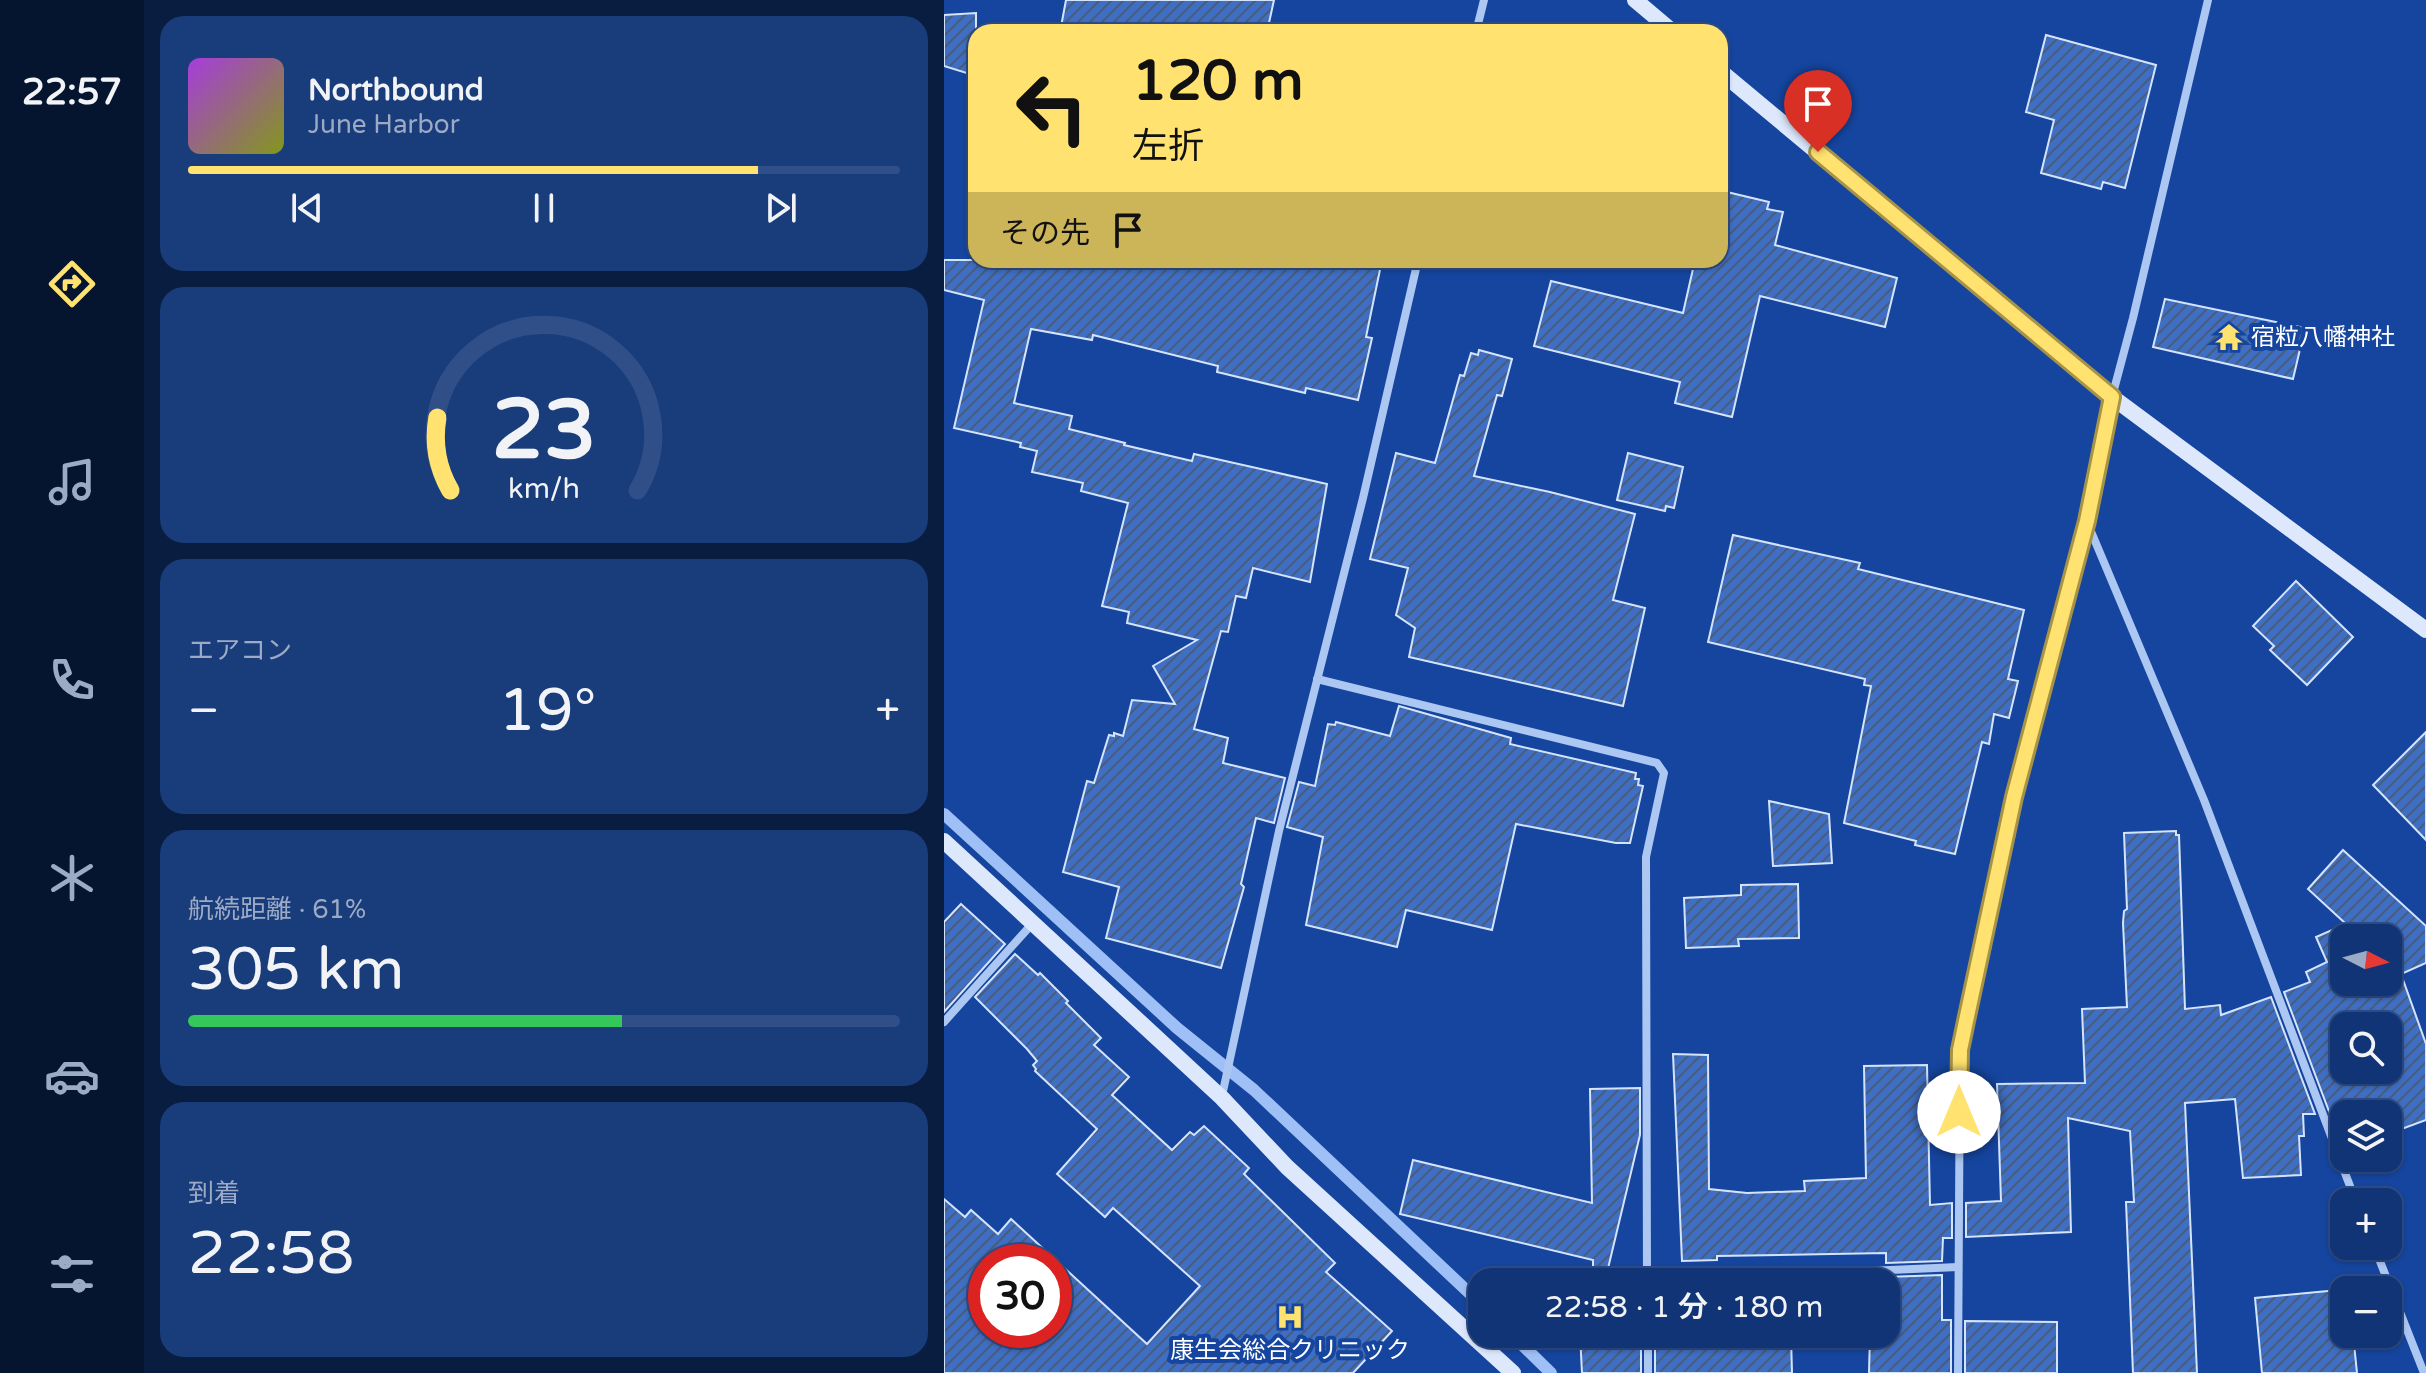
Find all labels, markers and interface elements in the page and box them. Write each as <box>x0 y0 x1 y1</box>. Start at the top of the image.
text: 120 m <box>1132 48 1303 115</box>
icon: left <box>1000 56 1104 160</box>
pin <box>1784 70 1852 152</box>
text: 22:57 <box>22 71 122 114</box>
text: Northbound <box>308 72 484 109</box>
icon: arrive <box>1796 82 1840 126</box>
text: June Harbor <box>308 109 460 140</box>
text: 左折 <box>1132 125 1204 168</box>
icon: previous <box>285 186 329 230</box>
icon: pause <box>522 186 566 230</box>
icon: next <box>759 186 803 230</box>
icon: arrive <box>1106 208 1150 252</box>
text: その先 <box>1000 215 1090 252</box>
icon: directions <box>44 256 100 312</box>
temple icon: 宿粒八幡神社 <box>2214 322 2244 352</box>
place label: 宿粒八幡神社 <box>2251 323 2395 352</box>
text: 23 <box>492 381 596 481</box>
icon: music <box>44 454 100 510</box>
text: km/h <box>508 472 580 506</box>
text: エアコン <box>188 635 292 666</box>
icon: phone <box>44 652 100 708</box>
text: 19° <box>498 675 596 747</box>
text: − <box>188 685 219 738</box>
text: + <box>875 685 900 738</box>
icon: climate <box>44 850 100 906</box>
text: 航続距離 · 61% <box>188 894 366 925</box>
north arrow <box>2330 924 2402 996</box>
map controls <box>2330 924 2402 1348</box>
text: 305 km <box>188 934 404 1006</box>
button: search <box>2330 1012 2402 1084</box>
icon: car <box>44 1048 100 1104</box>
position arrow <box>1917 1070 2001 1154</box>
button: layers <box>2330 1100 2402 1172</box>
text: 到着 <box>188 1178 240 1209</box>
button: + <box>2330 1188 2402 1260</box>
text: 22:58 <box>188 1218 354 1290</box>
speed limit sign: 30 <box>968 1244 1072 1348</box>
icon: filters <box>44 1246 100 1302</box>
button: − <box>2330 1276 2402 1348</box>
text: 22:58 · 1 分 · 180 m <box>1545 1289 1823 1326</box>
hospital icon: 康生会総合クリニック <box>1275 1302 1305 1332</box>
place label: 康生会総合クリニック <box>1170 1336 1410 1365</box>

